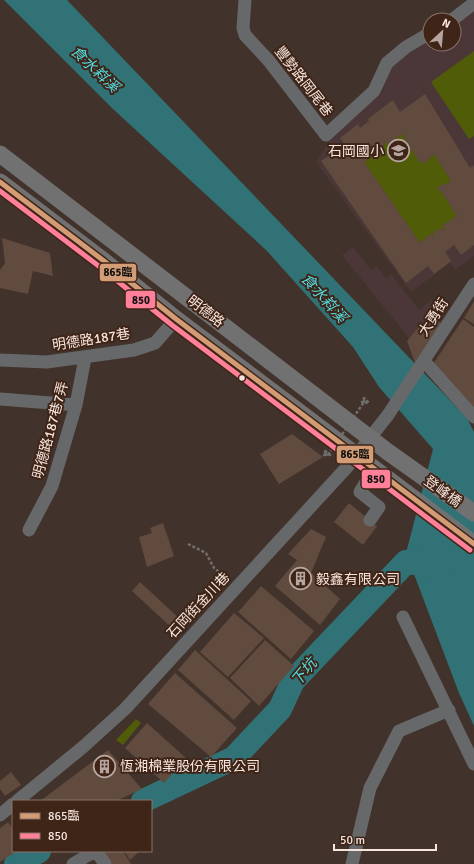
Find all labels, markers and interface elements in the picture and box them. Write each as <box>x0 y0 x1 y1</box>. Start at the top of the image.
north arrow <box>422 12 462 52</box>
text: N <box>440 16 452 31</box>
water label: 食水嵙溪 <box>67 42 125 97</box>
street label: 豐勢路岡尾巷 <box>271 43 336 120</box>
school or university icon: 石岡國小 <box>386 138 412 164</box>
place label: 石岡國小 <box>328 143 384 160</box>
line badge: 865臨 <box>99 263 137 282</box>
text: 865臨 <box>104 266 132 279</box>
water label: 食水嵙溪 <box>297 270 352 328</box>
line badge: 850 <box>125 290 156 309</box>
street label: 明德路 <box>184 292 228 331</box>
text: 850 <box>132 294 150 307</box>
street label: 大勇街 <box>415 295 452 340</box>
street label: 明德路187巷 <box>51 325 131 354</box>
unlabelled marker <box>237 373 247 383</box>
street label: 明德路187巷7弄 <box>29 380 72 481</box>
line badge: 865臨 <box>336 445 374 464</box>
text: 865臨 <box>341 448 369 461</box>
line badge: 850 <box>361 469 391 489</box>
street label: 登峰橋 <box>421 472 465 511</box>
text: 850 <box>367 473 385 486</box>
building icon: 毅鑫有限公司 <box>287 566 313 592</box>
street label: 石岡街金川巷 <box>164 569 233 642</box>
place label: 毅鑫有限公司 <box>316 571 400 588</box>
water label: 下坑 <box>287 653 322 689</box>
building icon: 恆湘棉業股份有限公司 <box>91 753 117 779</box>
place label: 恆湘棉業股份有限公司 <box>120 758 260 775</box>
legend <box>12 800 152 852</box>
text: 865臨 <box>48 809 79 824</box>
scale bar <box>334 826 436 852</box>
text: 850 <box>48 829 67 844</box>
text: 50 m <box>340 833 365 848</box>

